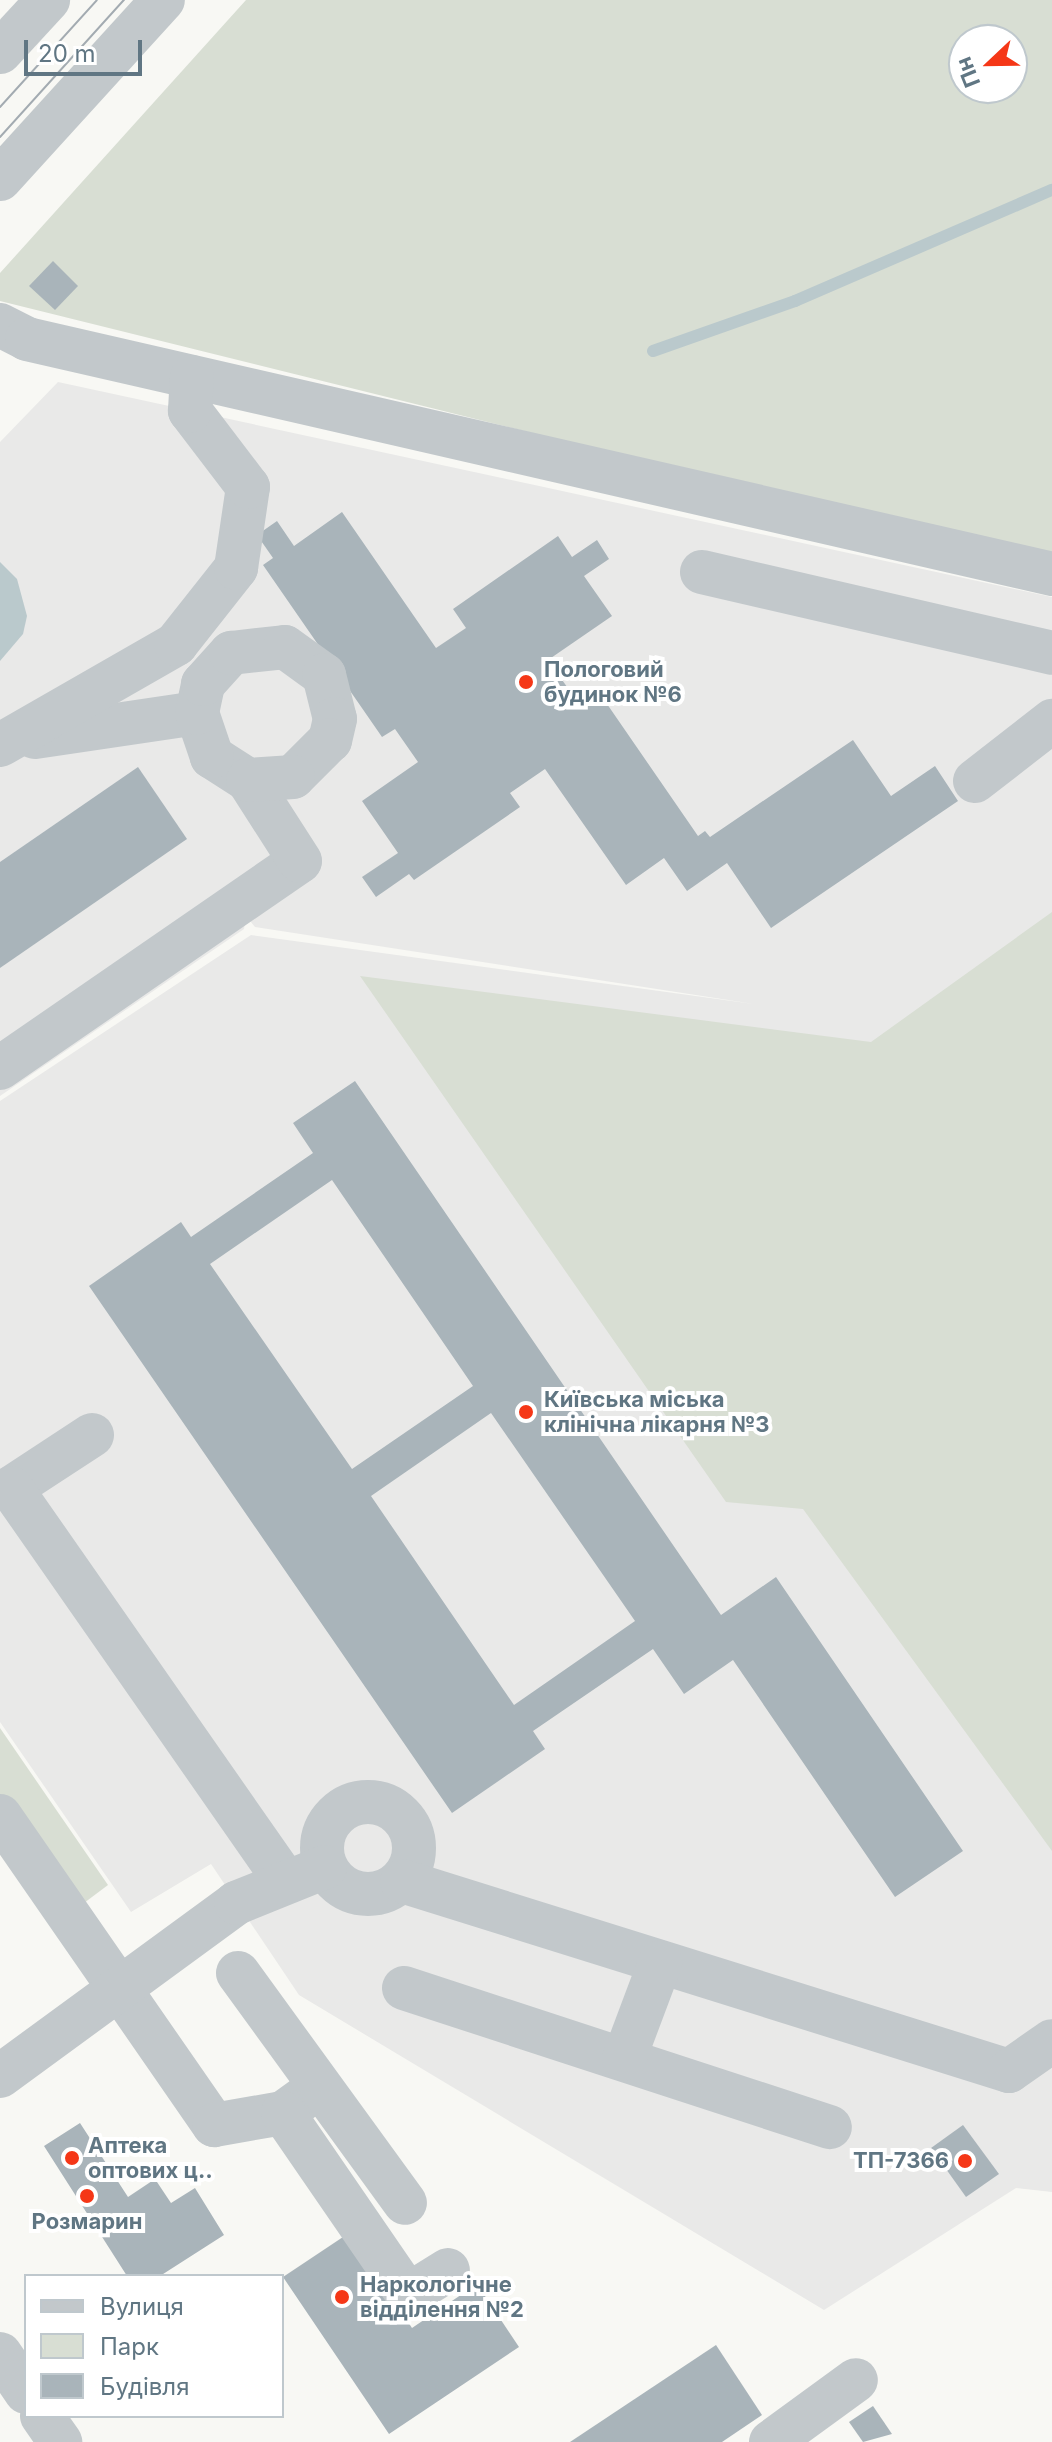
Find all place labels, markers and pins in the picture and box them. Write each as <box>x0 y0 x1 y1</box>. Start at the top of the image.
place label: Пологовий будинок №6 <box>544 656 682 708</box>
marker: Пологовий будинок №6 <box>515 671 537 693</box>
place label: Київська міська клінічна лікарня №3 <box>544 1386 769 1438</box>
marker: Київська міська клінічна лікарня №3 <box>515 1401 537 1423</box>
place label: Аптека оптових ц‥ <box>88 2132 213 2184</box>
place label: ТП-7366 <box>853 2148 949 2174</box>
marker: Аптека оптових ц‥ <box>63 2149 81 2167</box>
marker: ТП-7366 <box>956 2152 974 2170</box>
marker: Розмарин <box>78 2187 96 2205</box>
place label: Розмарин <box>32 2209 142 2235</box>
place label: Наркологічне відділення №2 <box>360 2271 524 2322</box>
marker: Наркологічне відділення №2 <box>331 2286 353 2308</box>

